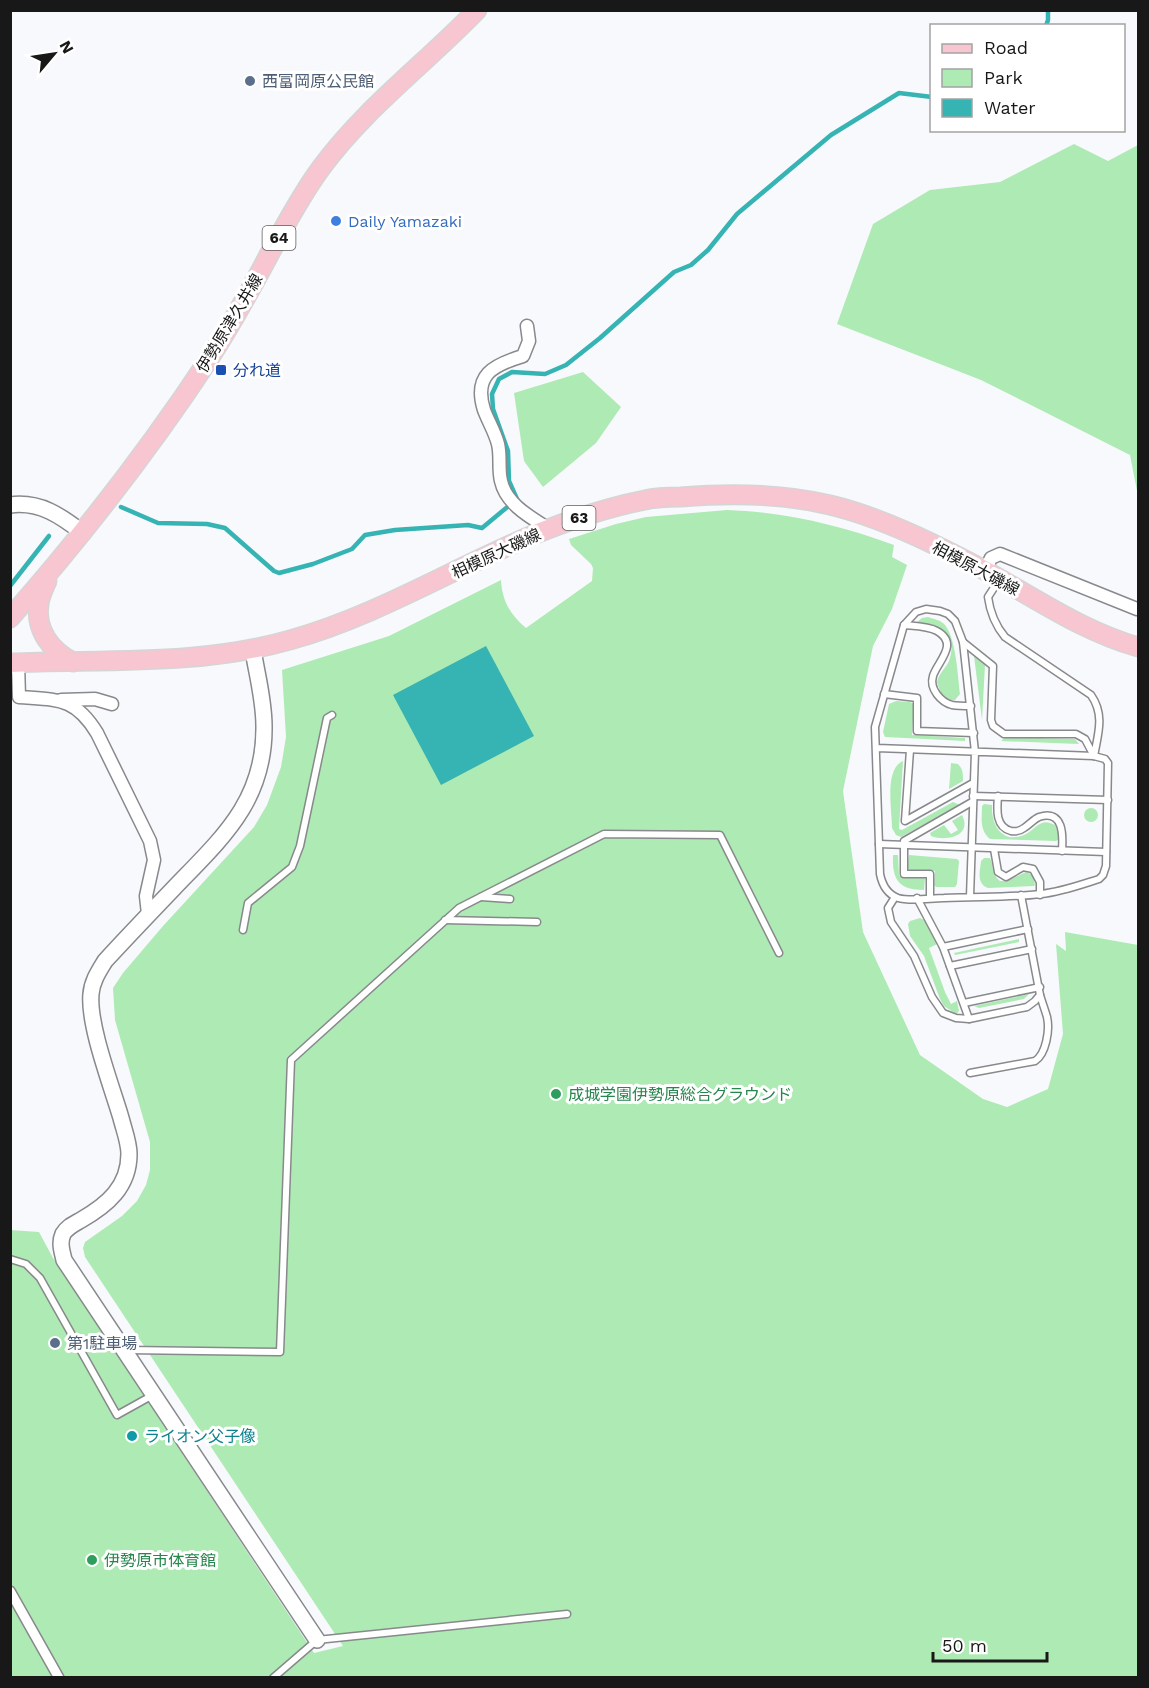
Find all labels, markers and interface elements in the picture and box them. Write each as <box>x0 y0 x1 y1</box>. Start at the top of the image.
north arrow <box>24 24 84 84</box>
legend <box>930 24 1125 132</box>
text: N <box>55 37 78 57</box>
text: Road <box>984 37 1028 58</box>
text: Park <box>984 67 1023 88</box>
place label: 西富岡原公民館 <box>262 72 374 91</box>
marker: 西富岡原公民館 <box>243 74 257 88</box>
text: Water <box>984 97 1036 118</box>
place label: Daily Yamazaki <box>348 212 462 231</box>
marker: Daily Yamazaki <box>329 214 343 228</box>
road number: 64 <box>262 226 296 250</box>
street label: 伊勢原津久井線 <box>192 270 266 376</box>
place label: 分れ道 <box>233 361 281 380</box>
marker: 分れ道 <box>214 363 228 377</box>
road number: 63 <box>562 506 596 530</box>
street label: 相模原大磯線 <box>449 525 544 582</box>
street label: 相模原大磯線 <box>929 538 1023 599</box>
place label: 成城学園伊勢原総合グラウンド <box>568 1085 792 1104</box>
marker: 成城学園伊勢原総合グラウンド <box>549 1087 563 1101</box>
place label: 第1駐車場 <box>67 1334 137 1353</box>
marker: 第1駐車場 <box>48 1336 62 1350</box>
place label: ライオン父子像 <box>144 1427 256 1446</box>
marker: ライオン父子像 <box>125 1429 139 1443</box>
place label: 伊勢原市体育館 <box>104 1551 216 1570</box>
marker: 伊勢原市体育館 <box>85 1553 99 1567</box>
scale bar <box>933 1625 1047 1663</box>
text: 50 m <box>942 1635 987 1656</box>

